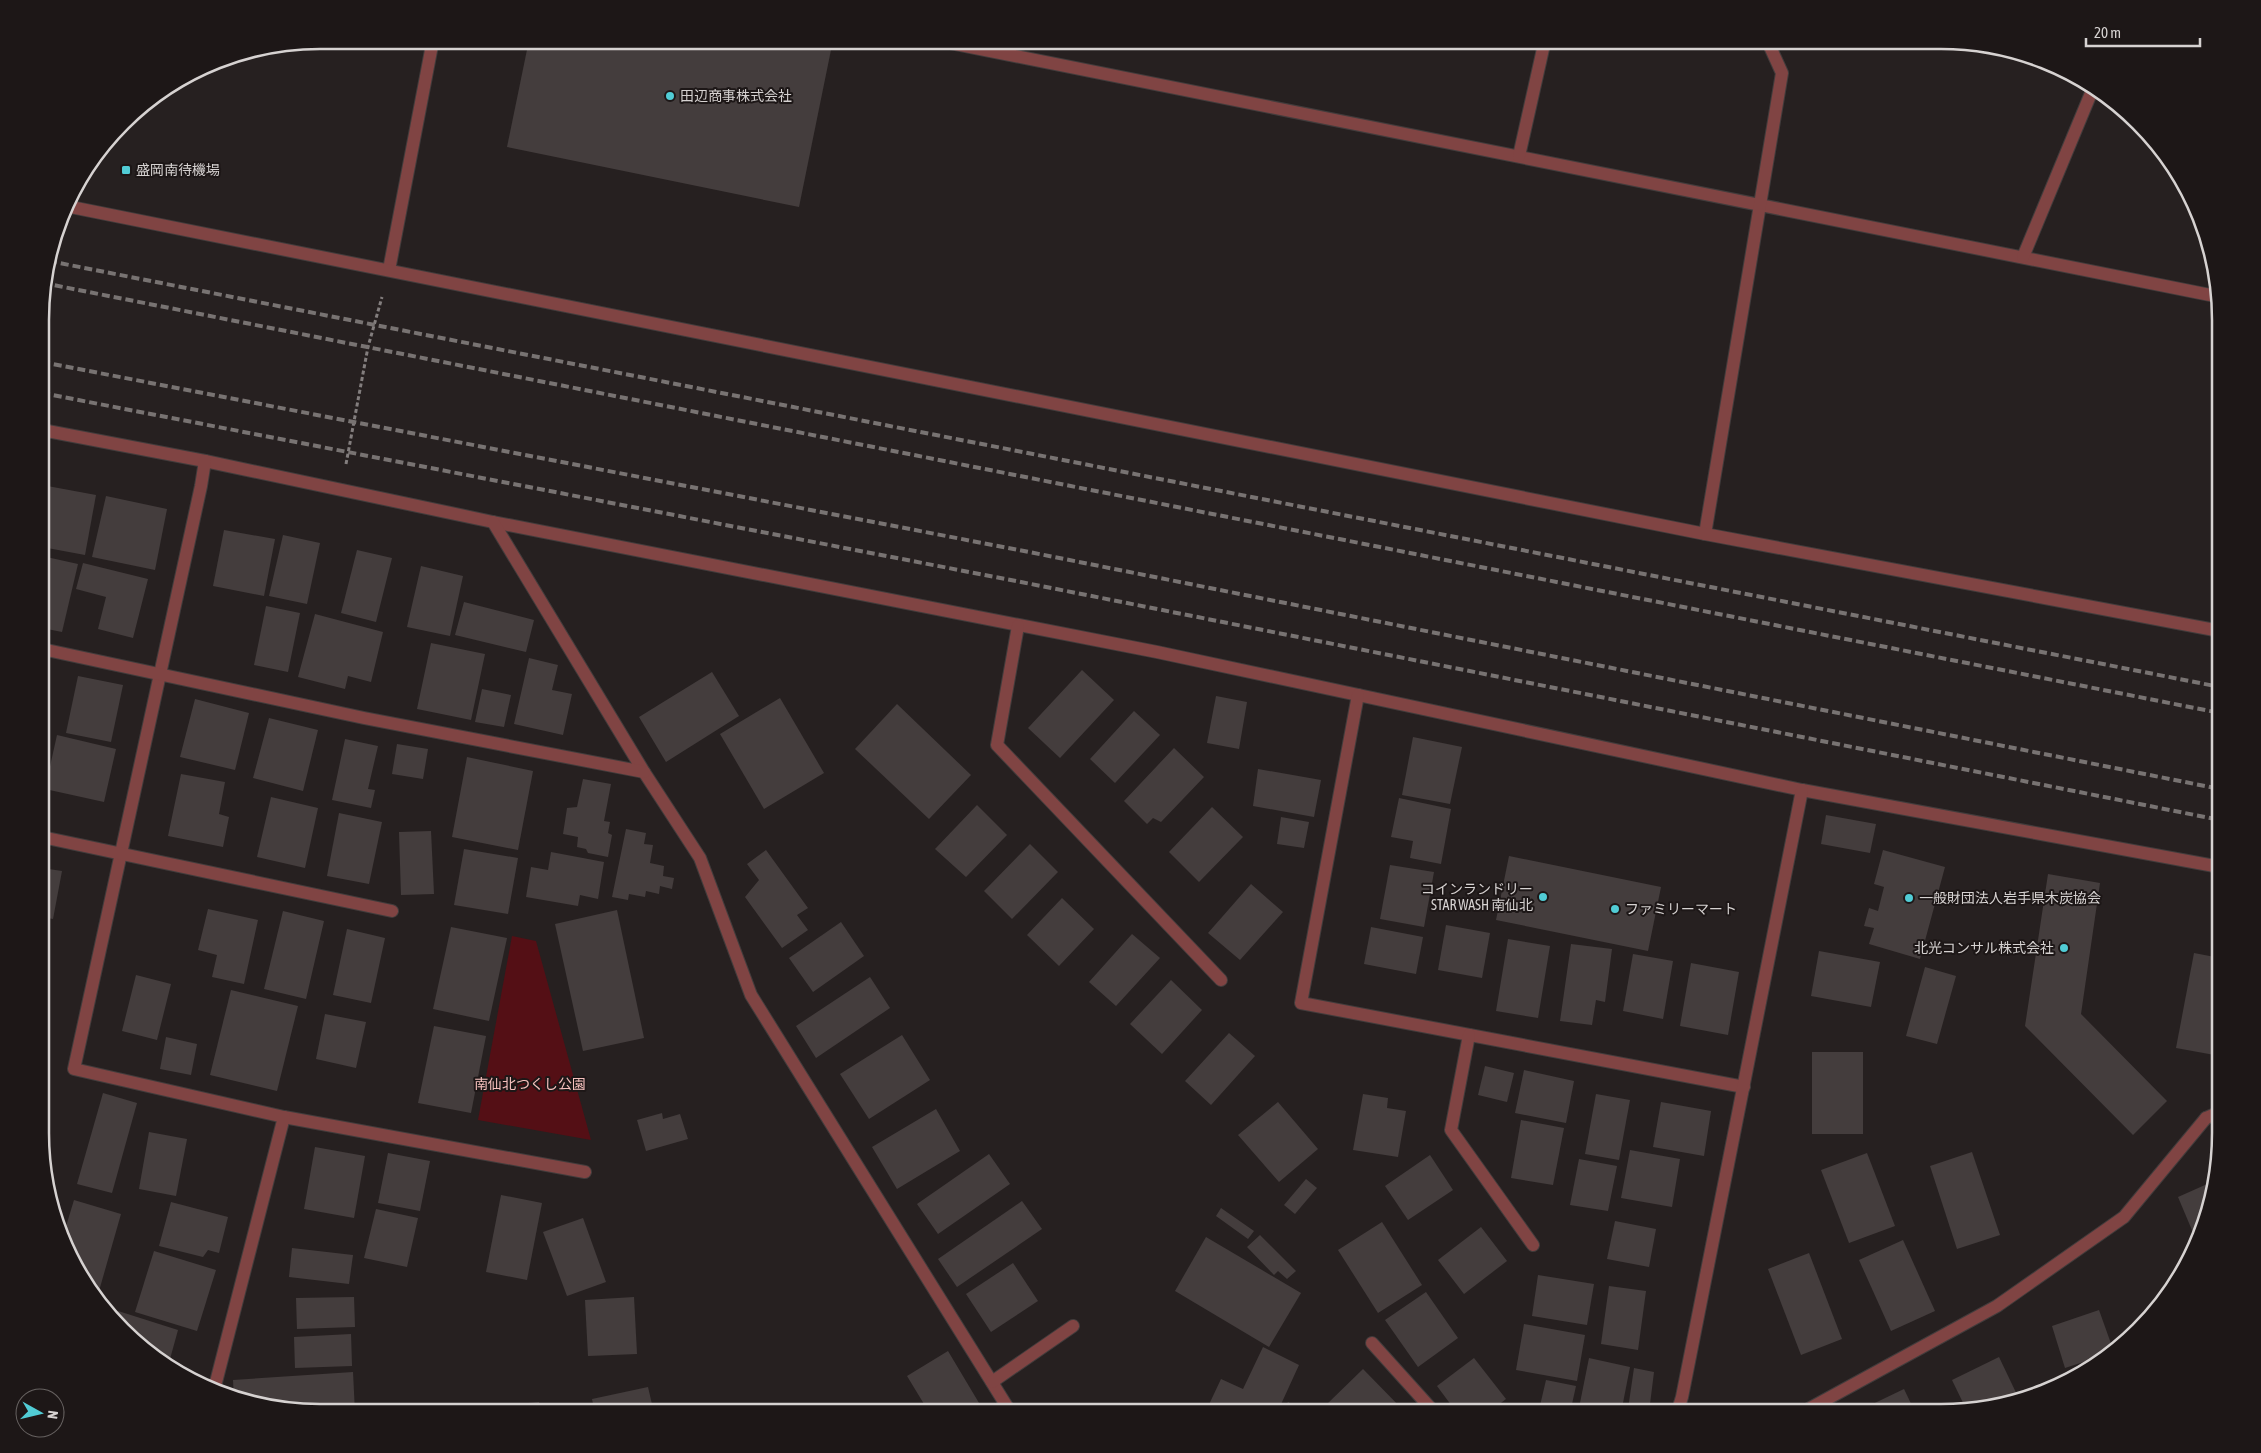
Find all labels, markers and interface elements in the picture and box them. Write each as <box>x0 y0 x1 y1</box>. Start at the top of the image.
scale bar <box>2086 15 2200 47</box>
text: 20 m <box>2094 24 2121 41</box>
place label: 田辺商事株式会社 <box>680 88 792 104</box>
marker: 田辺商事株式会社 <box>664 90 676 102</box>
place label: 盛岡南待機場 <box>136 162 220 178</box>
marker: 盛岡南待機場 <box>120 164 132 176</box>
place label: コインランドリー STAR WASH 南仙北 <box>1421 881 1533 913</box>
place label: 一般財団法人岩手県木炭協会 <box>1919 890 2101 906</box>
marker: コインランドリー STAR WASH 南仙北 <box>1537 891 1549 903</box>
marker: 一般財団法人岩手県木炭協会 <box>1903 892 1915 904</box>
place label: ファミリーマート <box>1625 901 1737 917</box>
marker: ファミリーマート <box>1609 903 1621 915</box>
place label: 北光コンサル株式会社 <box>1914 940 2054 956</box>
marker: 北光コンサル株式会社 <box>2058 942 2070 954</box>
park label: 南仙北つくし公園 <box>474 1076 586 1092</box>
north arrow <box>15 1388 65 1438</box>
text: N <box>44 1410 61 1420</box>

